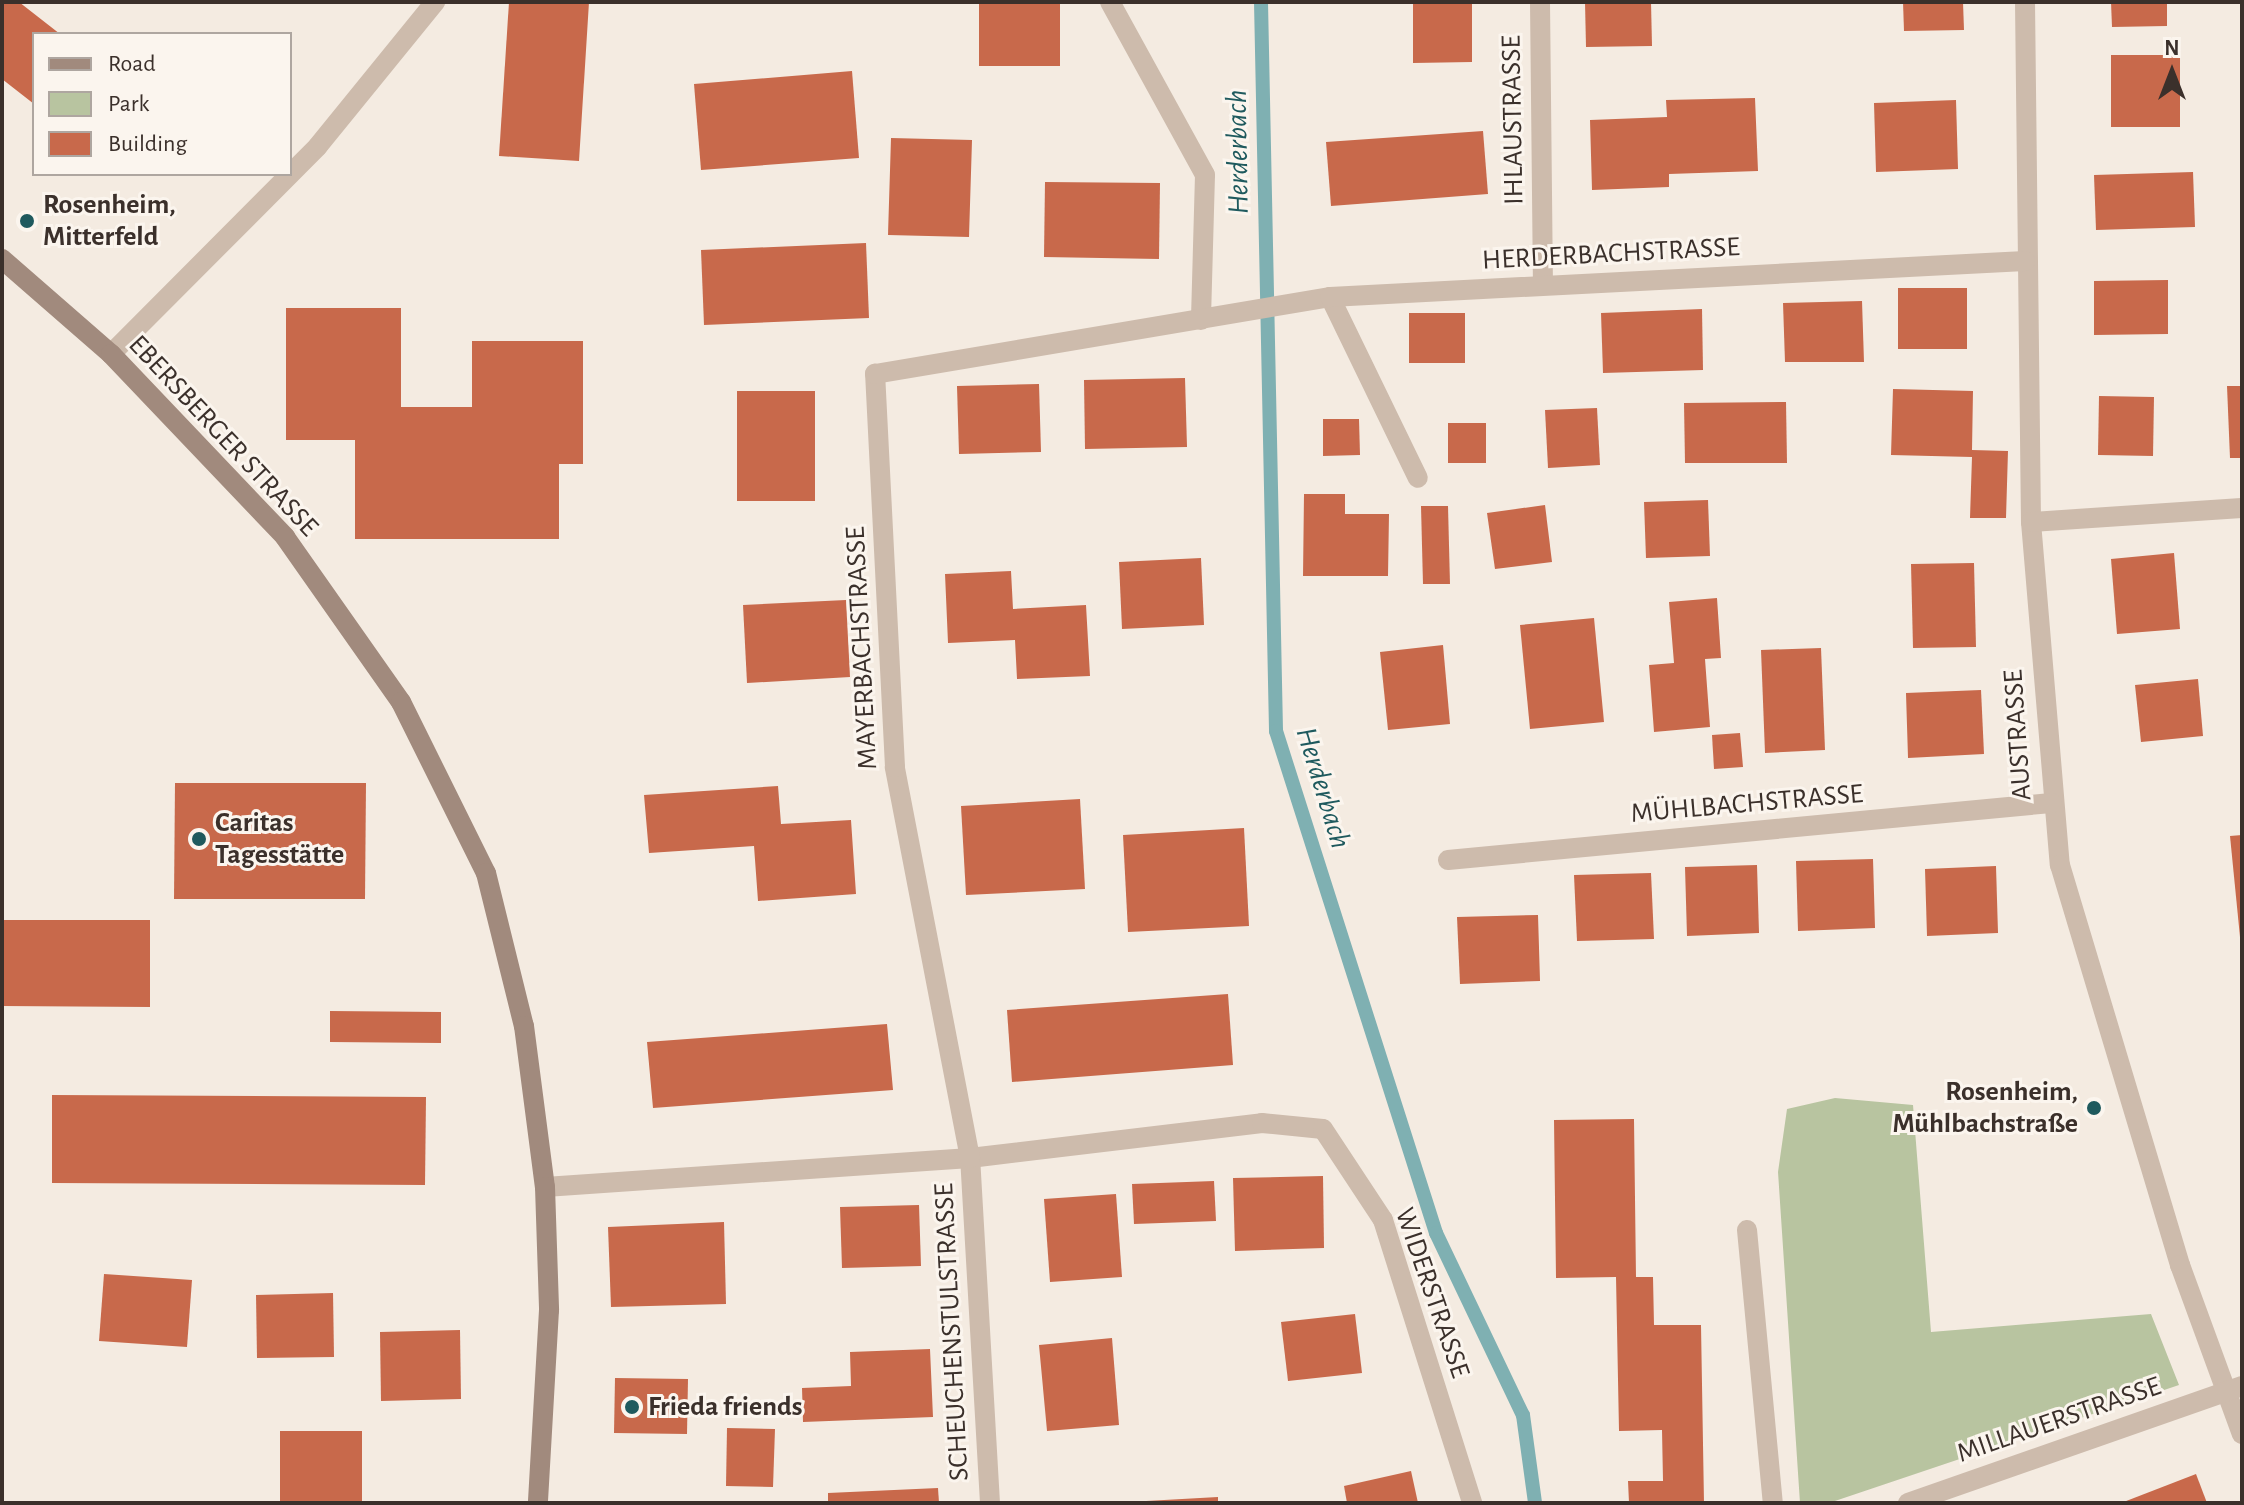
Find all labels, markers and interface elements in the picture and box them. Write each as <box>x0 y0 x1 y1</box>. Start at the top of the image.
legend <box>32 32 292 176</box>
north arrow <box>2132 32 2212 112</box>
street label: IHLAUSTRASSE <box>1495 35 1531 205</box>
text: N <box>2164 37 2180 59</box>
text: Road <box>108 52 156 76</box>
water label: Herderbach <box>1219 89 1257 215</box>
text: Park <box>108 92 149 116</box>
text: Building <box>108 132 187 156</box>
place label: Rosenheim, Mitterfeld <box>43 188 176 254</box>
marker: Rosenheim, Mitterfeld <box>18 212 36 230</box>
street label: HERDERBACHSTRASSE <box>1481 230 1741 278</box>
street label: EBERSBERGER STRASSE <box>121 328 325 544</box>
street label: MAYERBACHSTRASSE <box>839 526 885 770</box>
street label: AUSTRASSE <box>1997 668 2039 802</box>
water label: Herderbach <box>1288 723 1358 853</box>
street label: MÜHLBACHSTRASSE <box>1629 777 1865 831</box>
place label: Caritas Tagesstätte <box>215 806 344 872</box>
marker: Caritas Tagesstätte <box>190 830 208 848</box>
place label: Rosenheim, Mühlbachstraße <box>1892 1075 2078 1141</box>
marker: Rosenheim, Mühlbachstraße <box>2085 1099 2103 1117</box>
street label: SCHEUCHENSTULSTRASSE <box>927 1182 977 1482</box>
street label: WIDERSTRASSE <box>1387 1203 1477 1383</box>
street label: MILLAUERSTRASSE <box>1953 1369 2165 1471</box>
place label: Frieda friends <box>648 1390 803 1424</box>
marker: Frieda friends <box>623 1398 641 1416</box>

